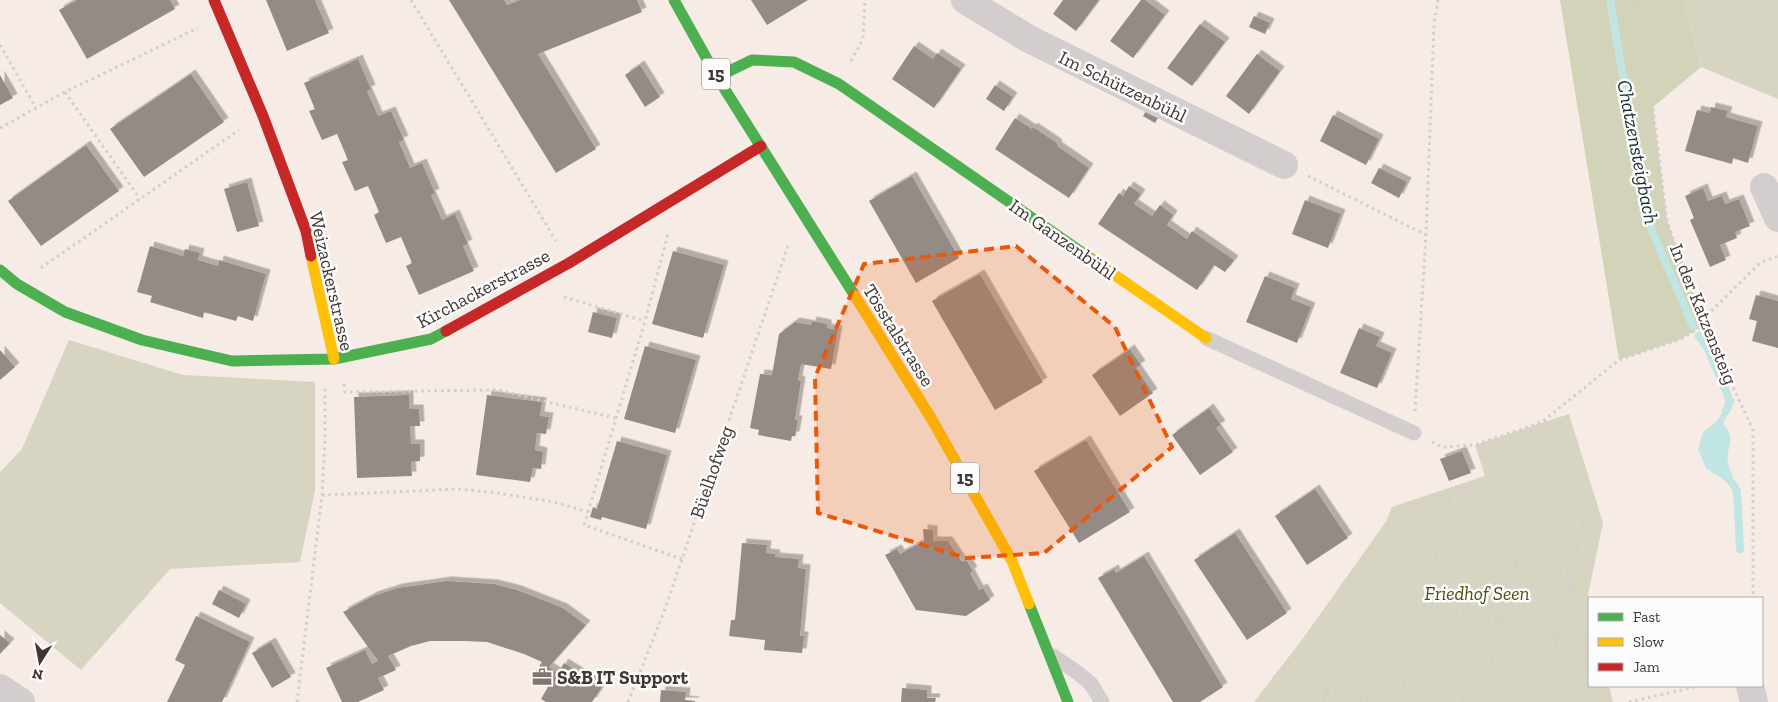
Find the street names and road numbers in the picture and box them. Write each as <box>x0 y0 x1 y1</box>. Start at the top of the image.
street label: Im Schützenbühl <box>1055 46 1190 127</box>
road number: 15 <box>702 59 730 90</box>
street label: Im Ganzenbühl <box>1005 194 1121 285</box>
street label: Weizackerstrasse <box>304 209 359 353</box>
street label: In der Katzensteig <box>1665 240 1742 388</box>
street label: Kirchackerstrasse <box>413 244 554 333</box>
street label: Tösstalstrasse <box>858 280 939 391</box>
street label: Büelhofweg <box>685 422 738 521</box>
road number: 15 <box>951 462 979 493</box>

